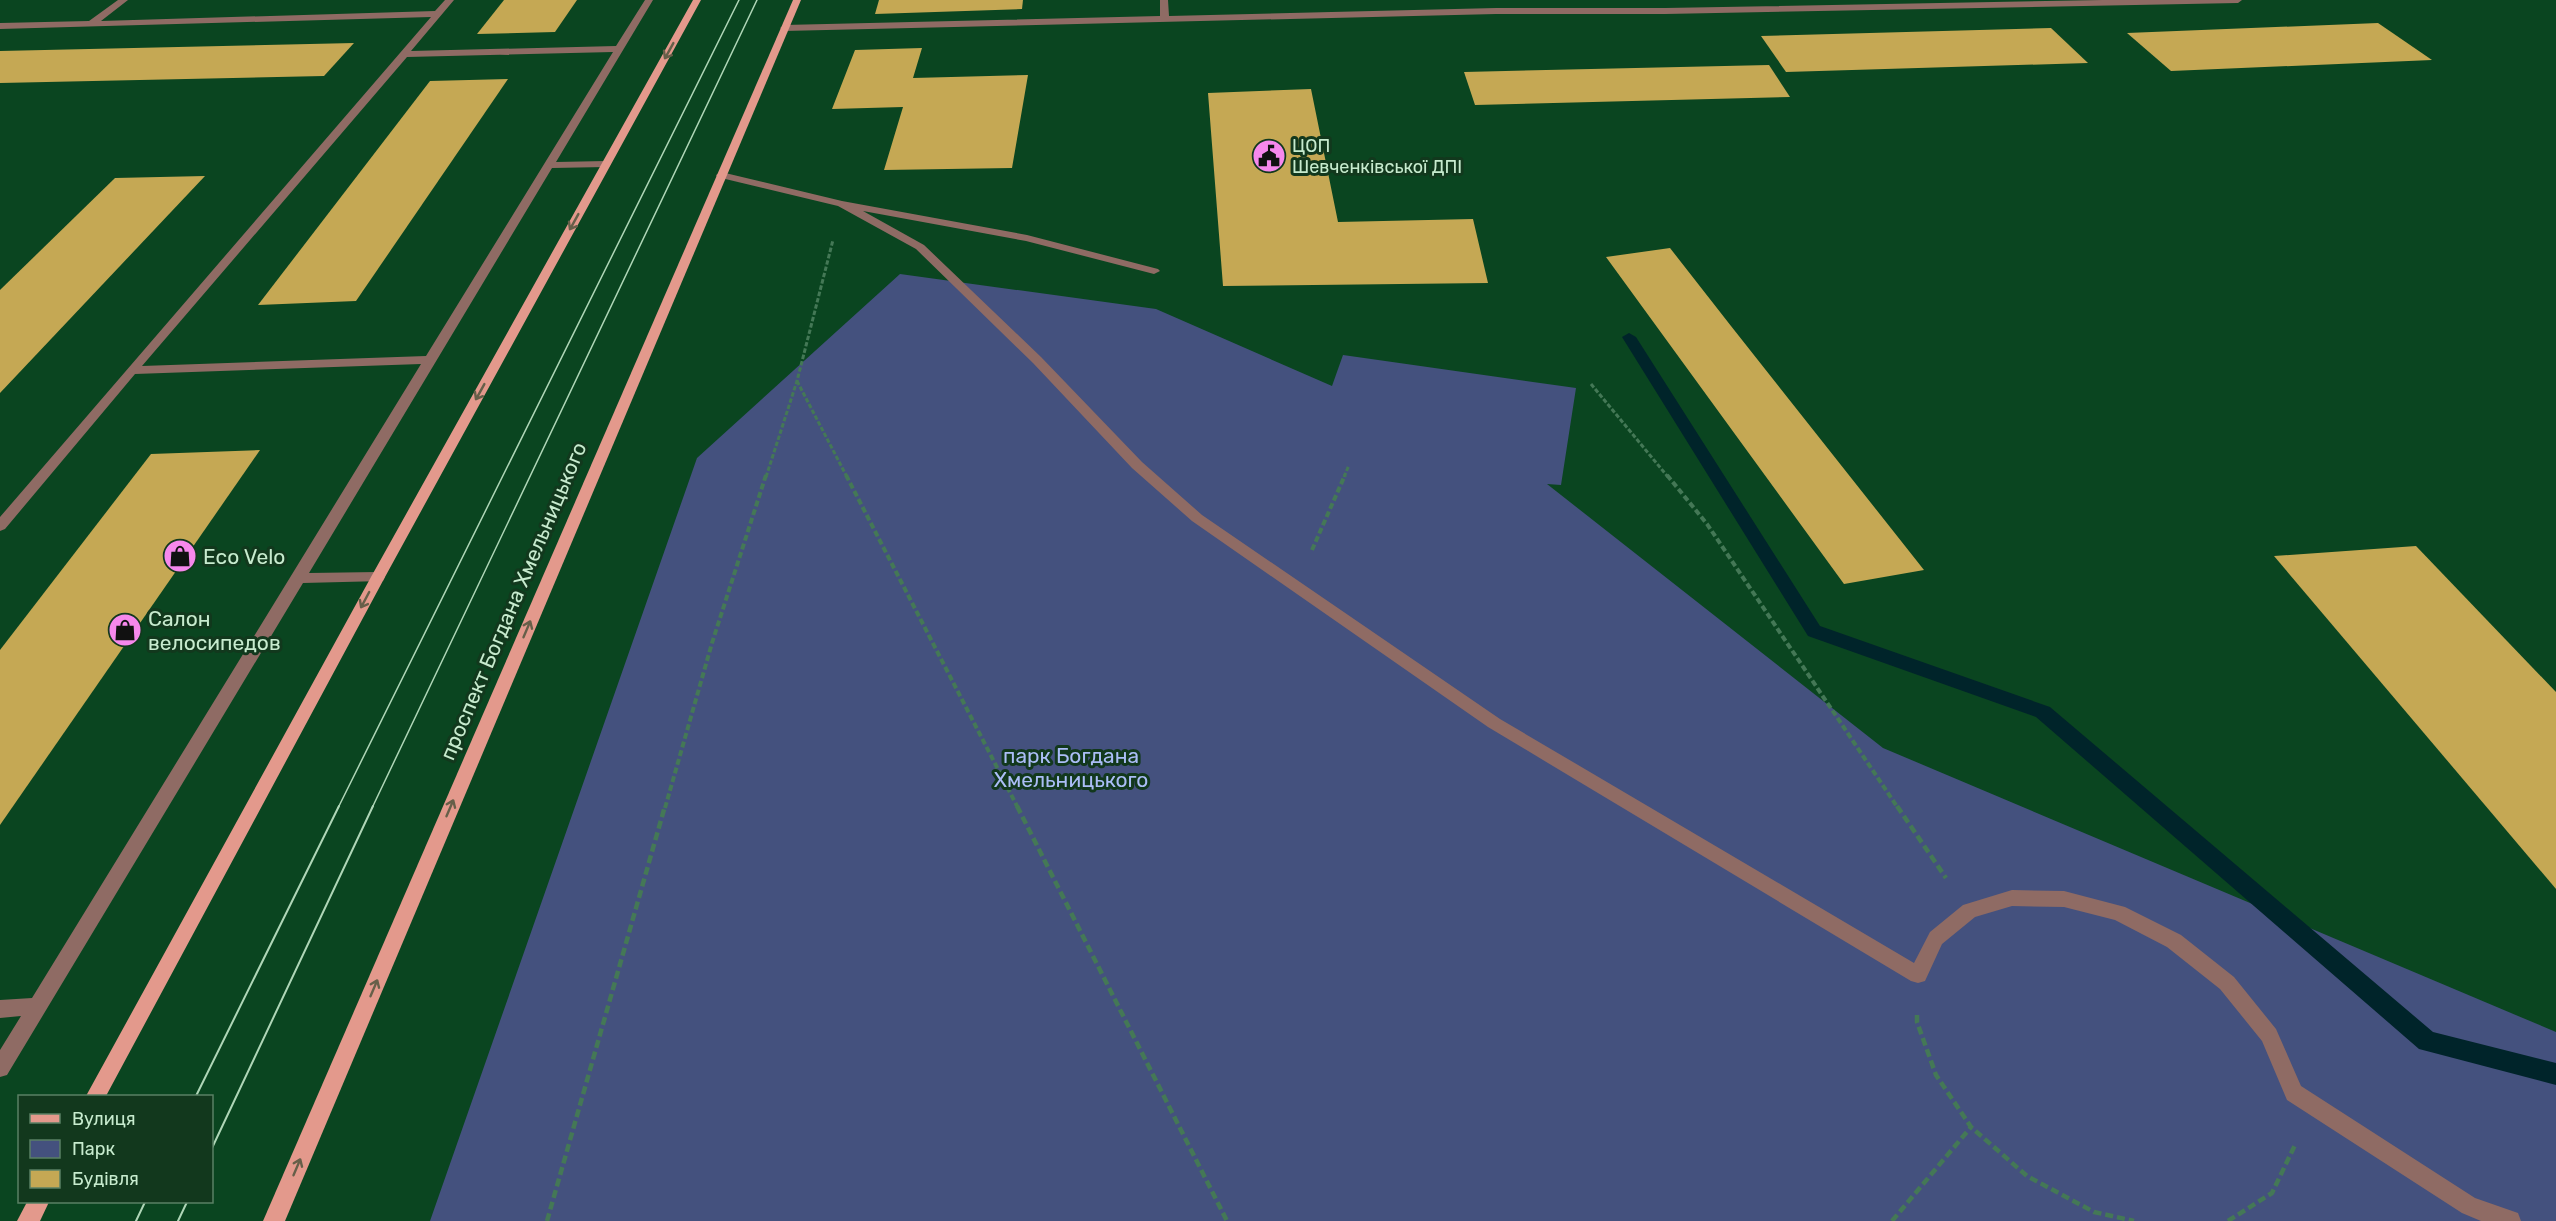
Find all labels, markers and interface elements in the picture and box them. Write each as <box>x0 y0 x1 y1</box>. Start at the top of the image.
one-way arrow <box>663 42 675 59</box>
place label: ЦОП Шевченківської ДПІ <box>1292 135 1462 178</box>
public building icon: ЦОП Шевченківської ДПІ <box>1251 138 1287 174</box>
one-way arrow <box>568 213 580 230</box>
one-way arrow <box>474 383 486 400</box>
street label: проспект Богдана Хмельницького <box>435 438 591 764</box>
shop icon: Eco Velo <box>162 538 198 574</box>
place label: Eco Velo <box>203 544 285 569</box>
one-way arrow <box>359 590 370 608</box>
place label: Салон велосипедов <box>148 606 281 655</box>
shop icon: Салон велосипедов <box>107 612 143 648</box>
one-way arrow <box>522 620 533 639</box>
park label: парк Богдана Хмельницького <box>994 743 1148 792</box>
one-way arrow <box>445 800 456 818</box>
one-way arrow <box>369 979 380 997</box>
legend <box>18 1095 213 1203</box>
text: Вулиця <box>72 1108 136 1130</box>
text: Парк <box>72 1138 116 1160</box>
one-way arrow <box>292 1158 303 1177</box>
text: Будівля <box>72 1168 139 1190</box>

